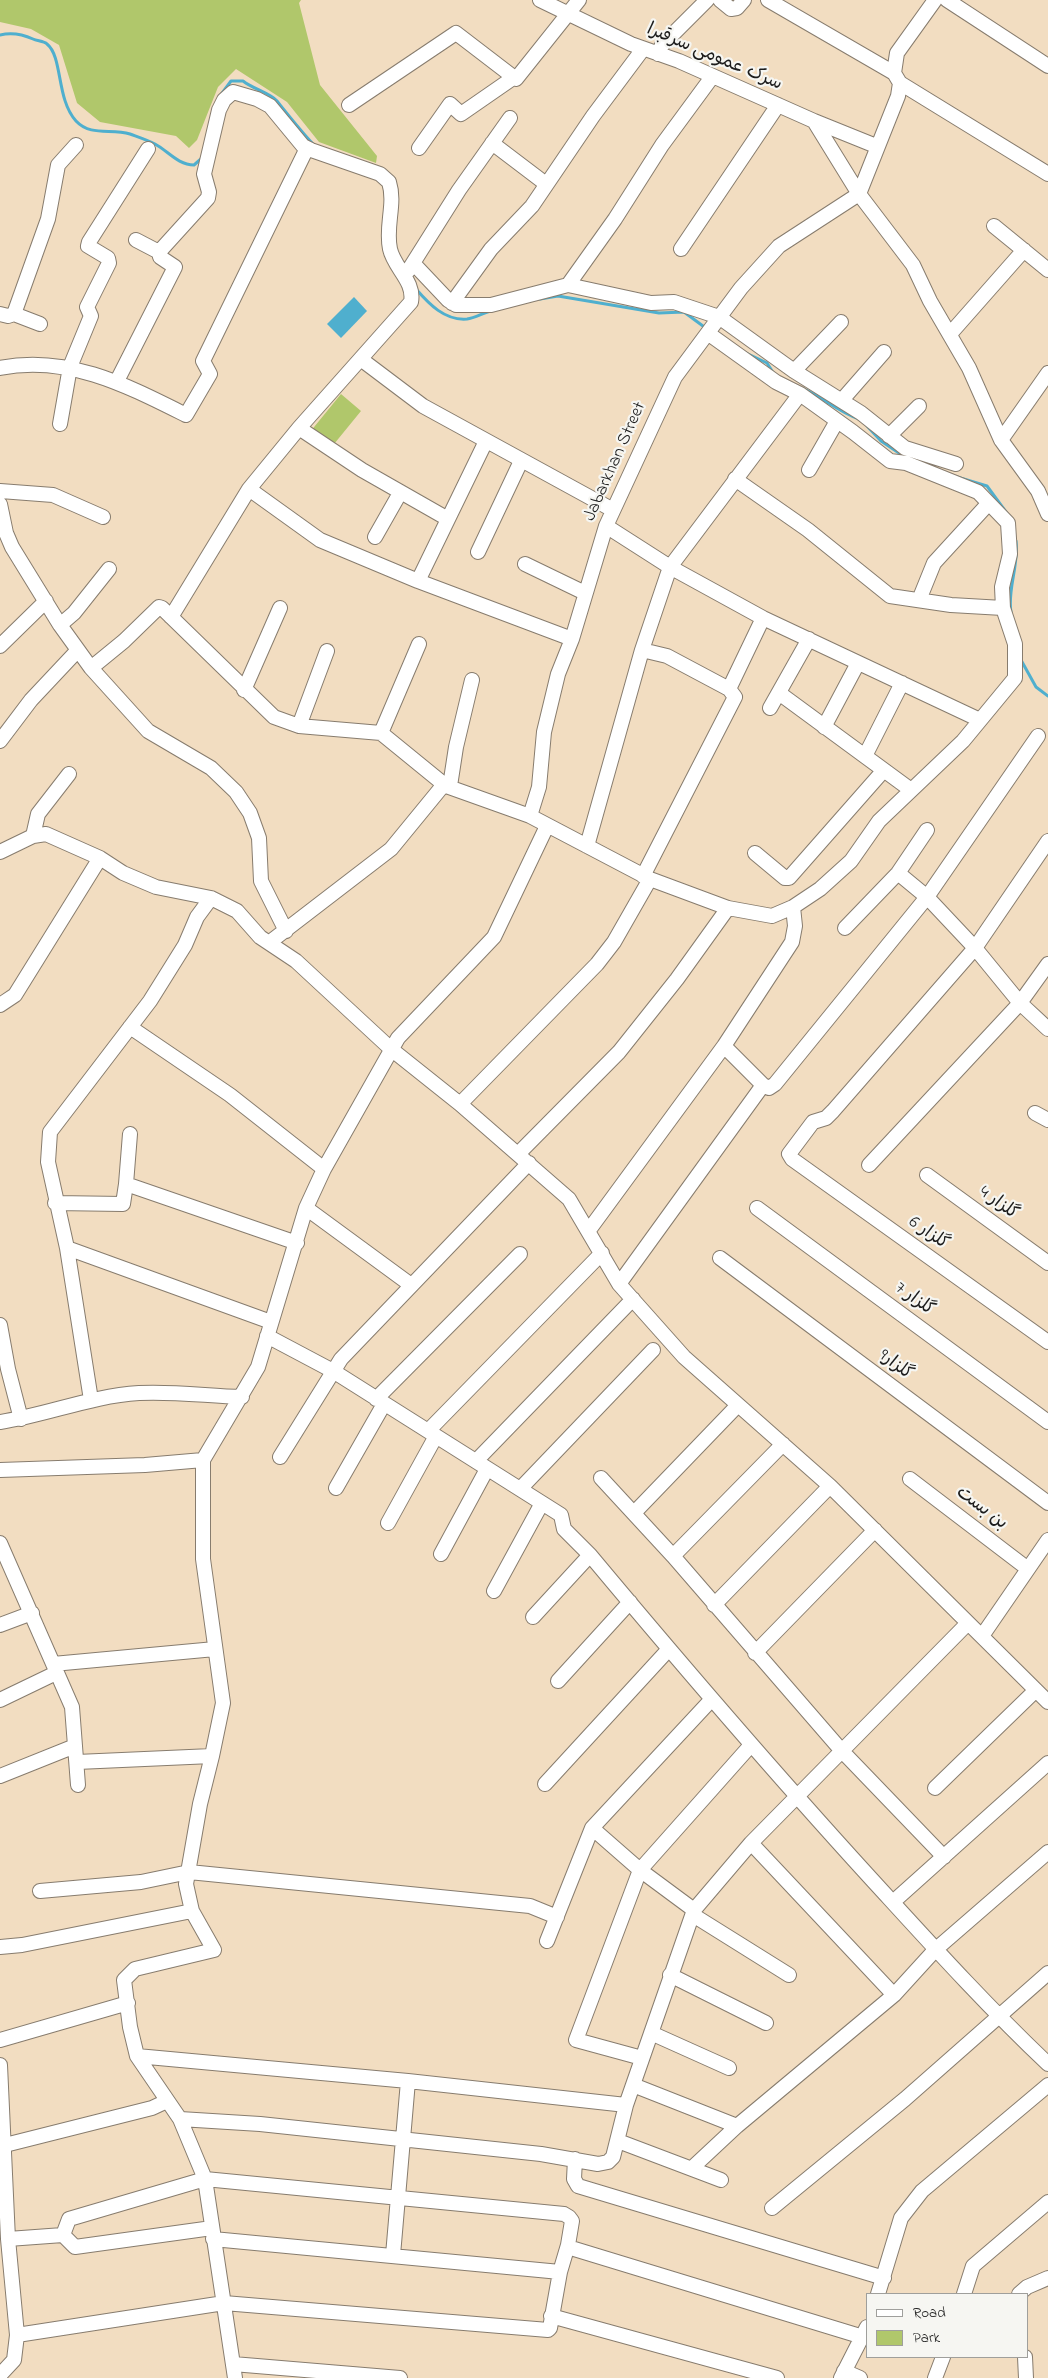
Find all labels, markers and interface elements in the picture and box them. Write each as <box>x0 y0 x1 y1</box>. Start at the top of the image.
street label: سرک عمومی سرقبرا <box>643 20 785 96</box>
street label: Jabarkhan Street <box>580 399 652 525</box>
street label: گلزار 4 <box>974 1182 1022 1226</box>
street label: گلزار 6 <box>904 1212 952 1256</box>
street label: گلزار 7 <box>890 1278 938 1322</box>
street label: گلزار9 <box>873 1346 917 1386</box>
street label: بن بست <box>951 1483 1011 1535</box>
legend <box>866 2293 1028 2358</box>
text: Road <box>913 2302 946 2324</box>
text: Park <box>913 2327 940 2349</box>

